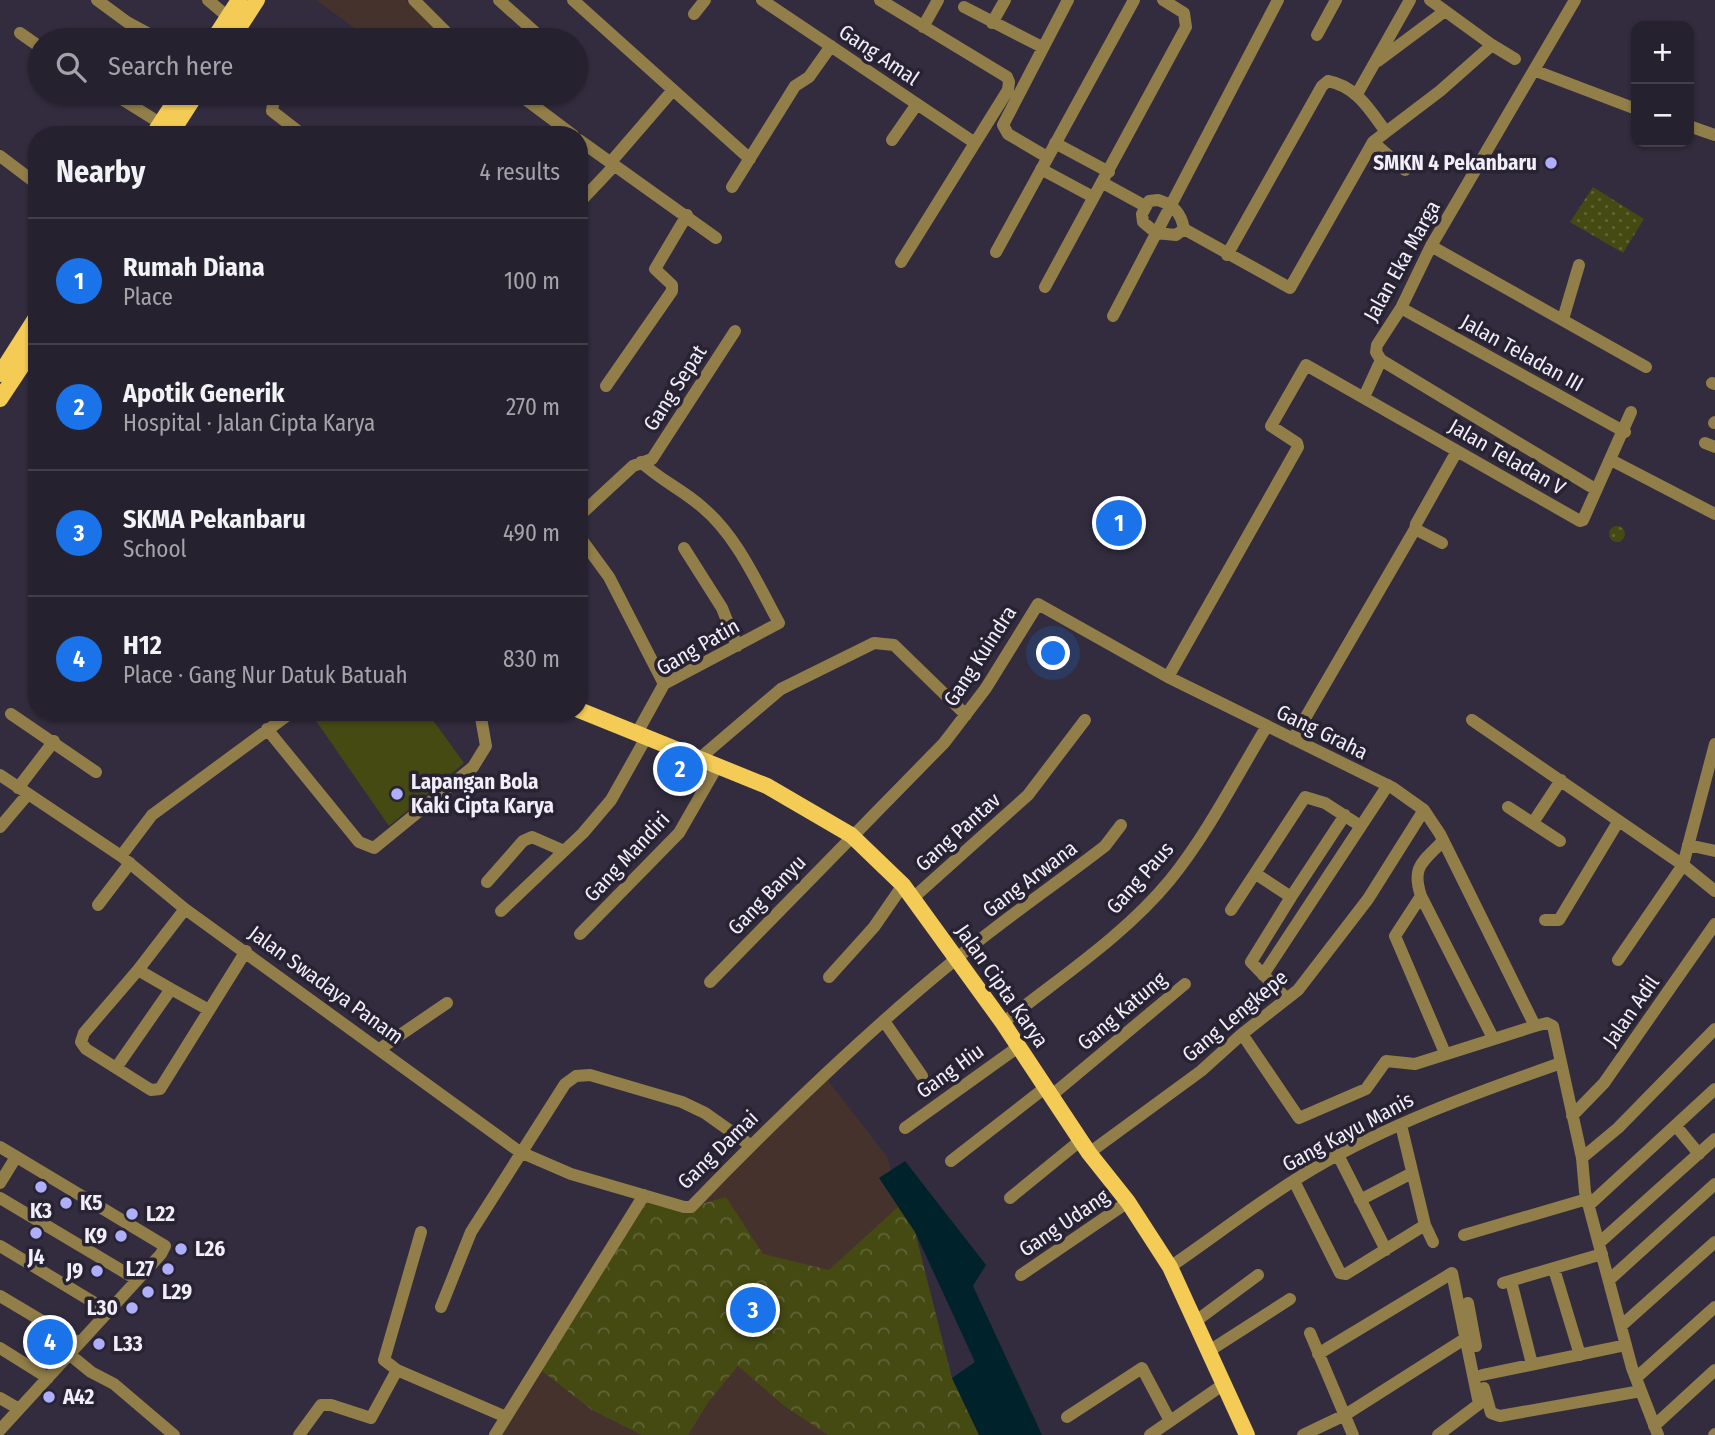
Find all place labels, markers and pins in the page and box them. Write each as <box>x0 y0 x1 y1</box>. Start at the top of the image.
place label: SMKN 4 Pekanbaru <box>1373 150 1537 176</box>
marker: SMKN 4 Pekanbaru <box>1543 155 1559 171</box>
pin: 1 <box>1096 497 1142 549</box>
pin: 2 <box>657 743 703 795</box>
place label: Lapangan Bola Kaki Cipta Karya <box>411 769 554 819</box>
marker: Lapangan Bola Kaki Cipta Karya <box>389 786 405 802</box>
marker: K3 <box>33 1179 49 1195</box>
place label: K5 <box>80 1190 103 1216</box>
marker: K5 <box>58 1195 74 1211</box>
place label: K3 <box>30 1198 52 1224</box>
place label: L22 <box>146 1201 175 1227</box>
marker: L22 <box>124 1206 140 1222</box>
place label: K9 <box>84 1223 107 1249</box>
marker: J4 <box>28 1225 44 1241</box>
marker: K9 <box>113 1228 129 1244</box>
place label: L26 <box>195 1236 225 1262</box>
marker: L26 <box>173 1241 189 1257</box>
place label: J4 <box>27 1244 45 1270</box>
place label: L27 <box>126 1256 154 1282</box>
place label: J9 <box>65 1258 83 1284</box>
marker: L27 <box>160 1261 176 1277</box>
marker: J9 <box>89 1263 105 1279</box>
place label: L29 <box>162 1279 192 1305</box>
marker: L29 <box>140 1284 156 1300</box>
pin: 3 <box>730 1284 776 1336</box>
place label: L30 <box>87 1295 118 1321</box>
marker: L30 <box>124 1300 140 1316</box>
pin: 4 <box>27 1316 73 1368</box>
place label: L33 <box>113 1331 143 1357</box>
marker: L33 <box>91 1336 107 1352</box>
place label: A42 <box>62 1384 95 1410</box>
marker: A42 <box>41 1389 57 1405</box>

